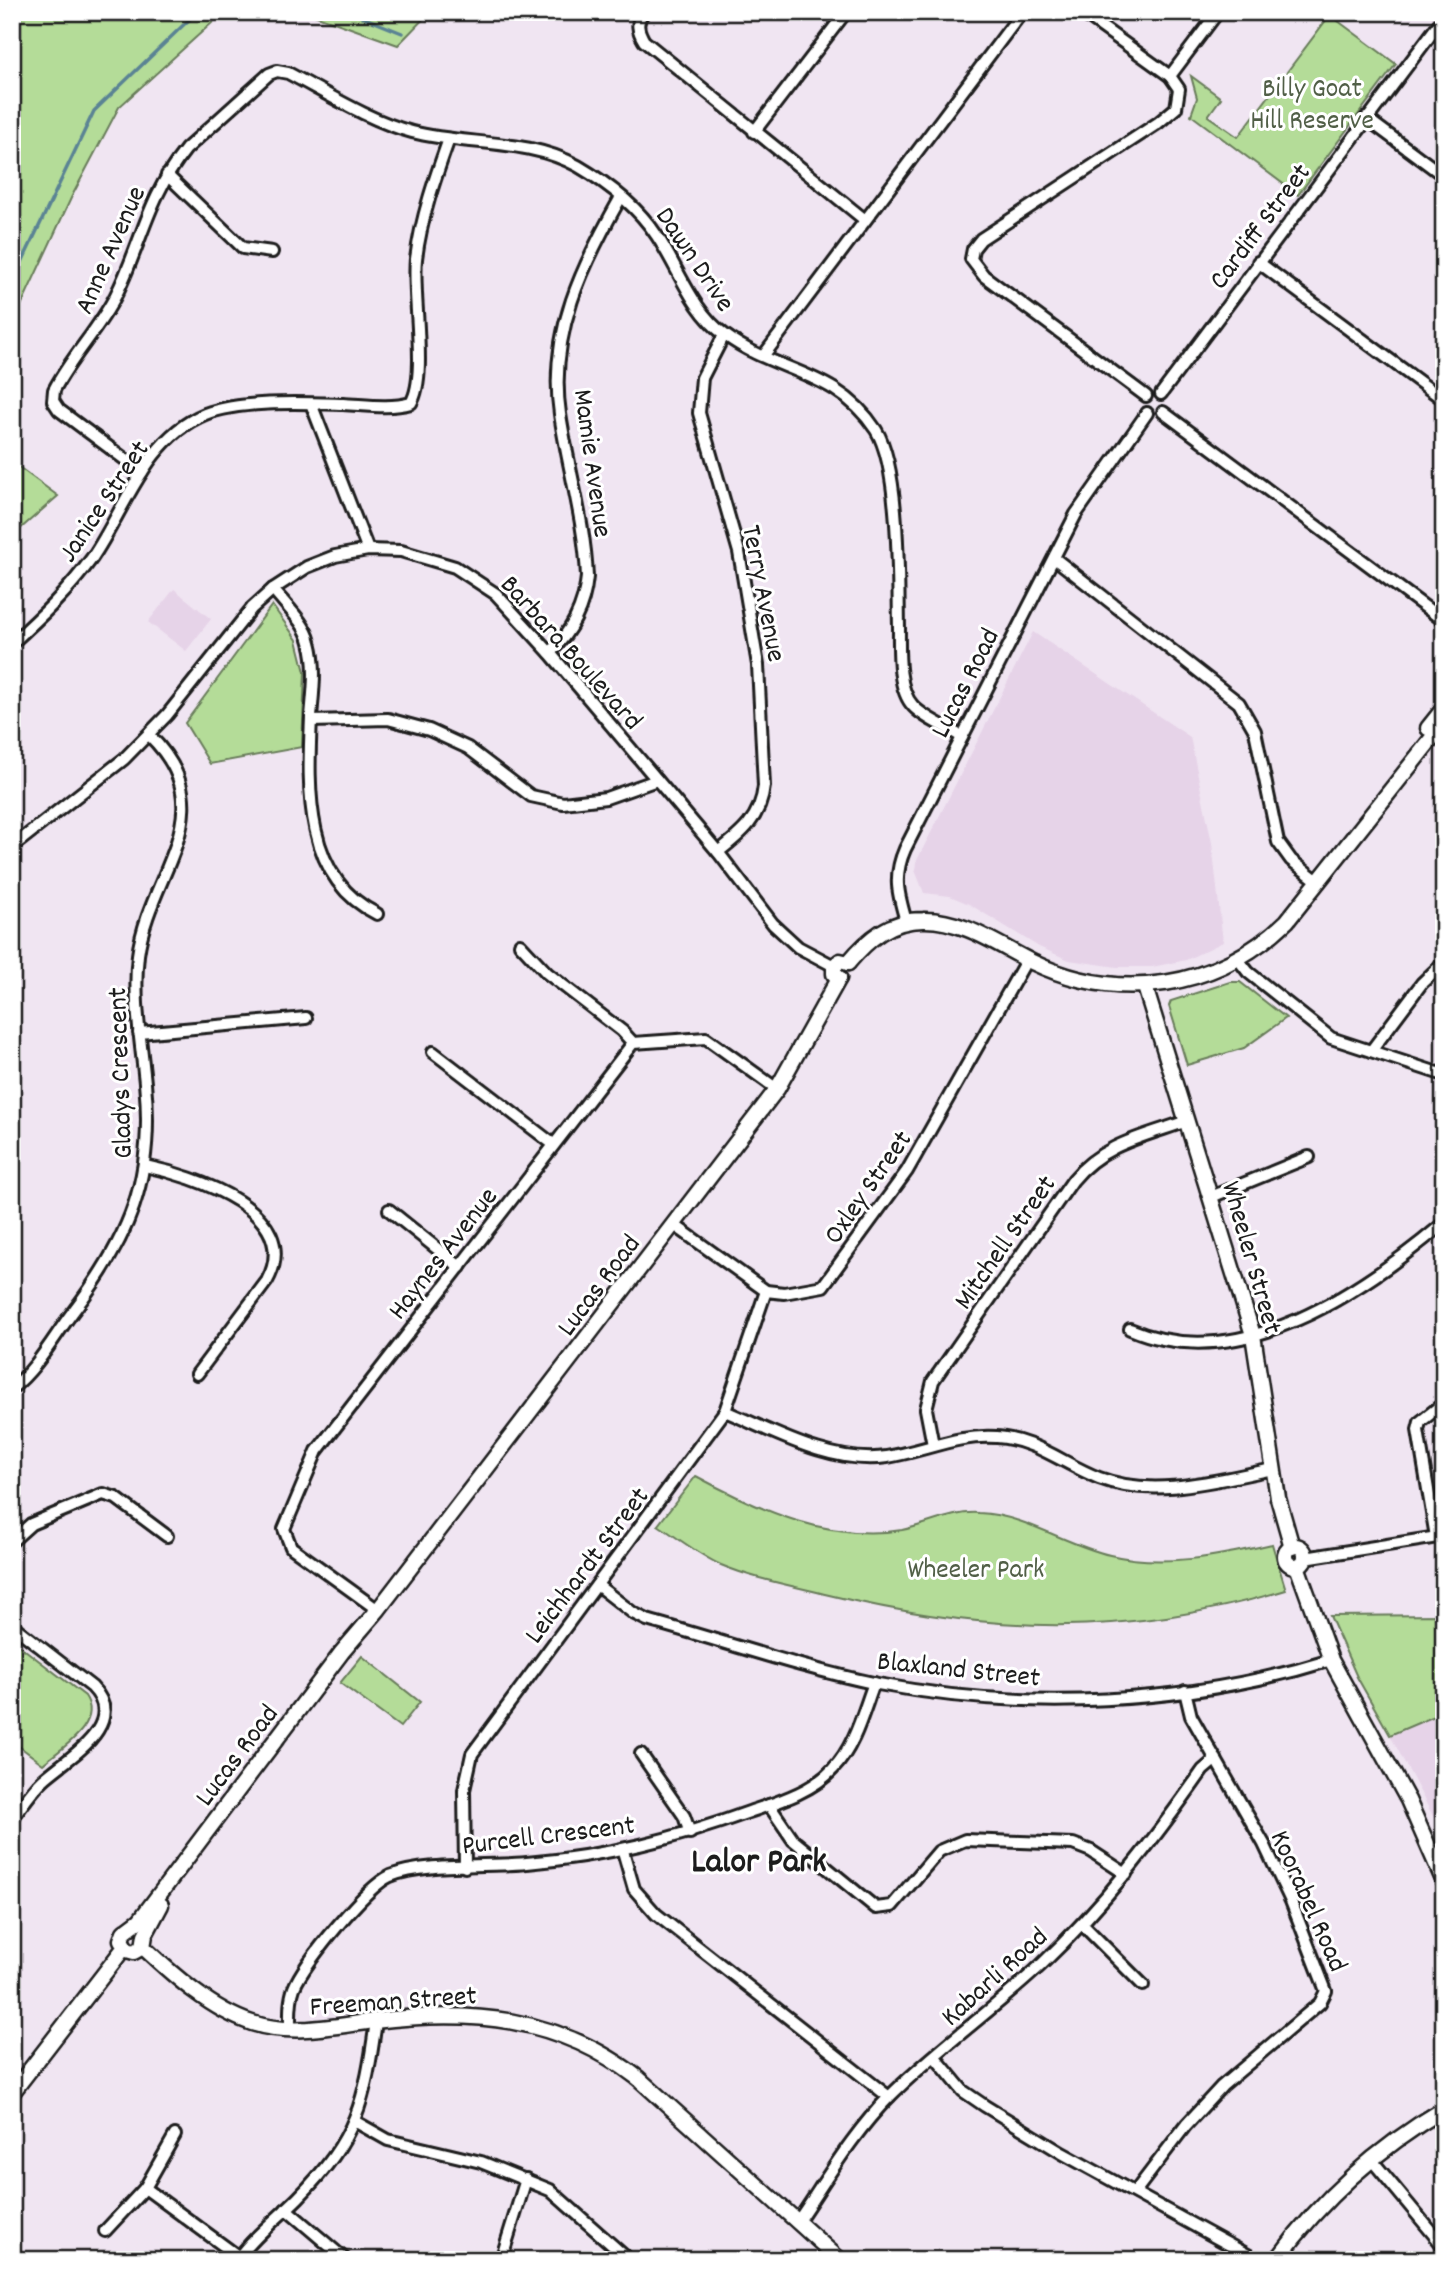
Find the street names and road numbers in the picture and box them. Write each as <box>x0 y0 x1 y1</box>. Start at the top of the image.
street label: Cardiff Street <box>1201 156 1323 300</box>
street label: Anne Avenue <box>67 181 159 322</box>
street label: Dawn Drive <box>643 200 743 321</box>
street label: Mamie Avenue <box>560 387 620 540</box>
street label: Janice Street <box>51 434 162 572</box>
street label: Terry Avenue <box>728 522 794 666</box>
street label: Barbara Boulevard <box>488 568 650 741</box>
street label: Lucas Road <box>923 622 1012 746</box>
street label: Gladys Crescent <box>100 986 146 1159</box>
street label: Oxley Street <box>816 1124 924 1254</box>
street label: Mitchell Street <box>946 1168 1068 1319</box>
street label: Wheeler Street <box>1208 1177 1290 1340</box>
street label: Haynes Avenue <box>380 1180 510 1330</box>
street label: Lucas Road <box>549 1228 653 1346</box>
street label: Leichhardt Street <box>517 1480 661 1654</box>
street label: Blaxland Street <box>875 1644 1042 1700</box>
street label: Lucas Road <box>187 1698 291 1816</box>
street label: Purcell Crescent <box>460 1808 637 1868</box>
street label: Koorabel Road <box>1257 1825 1355 1979</box>
street label: Kabarli Road <box>934 1920 1059 2038</box>
street label: Freeman Street <box>309 1978 478 2030</box>

